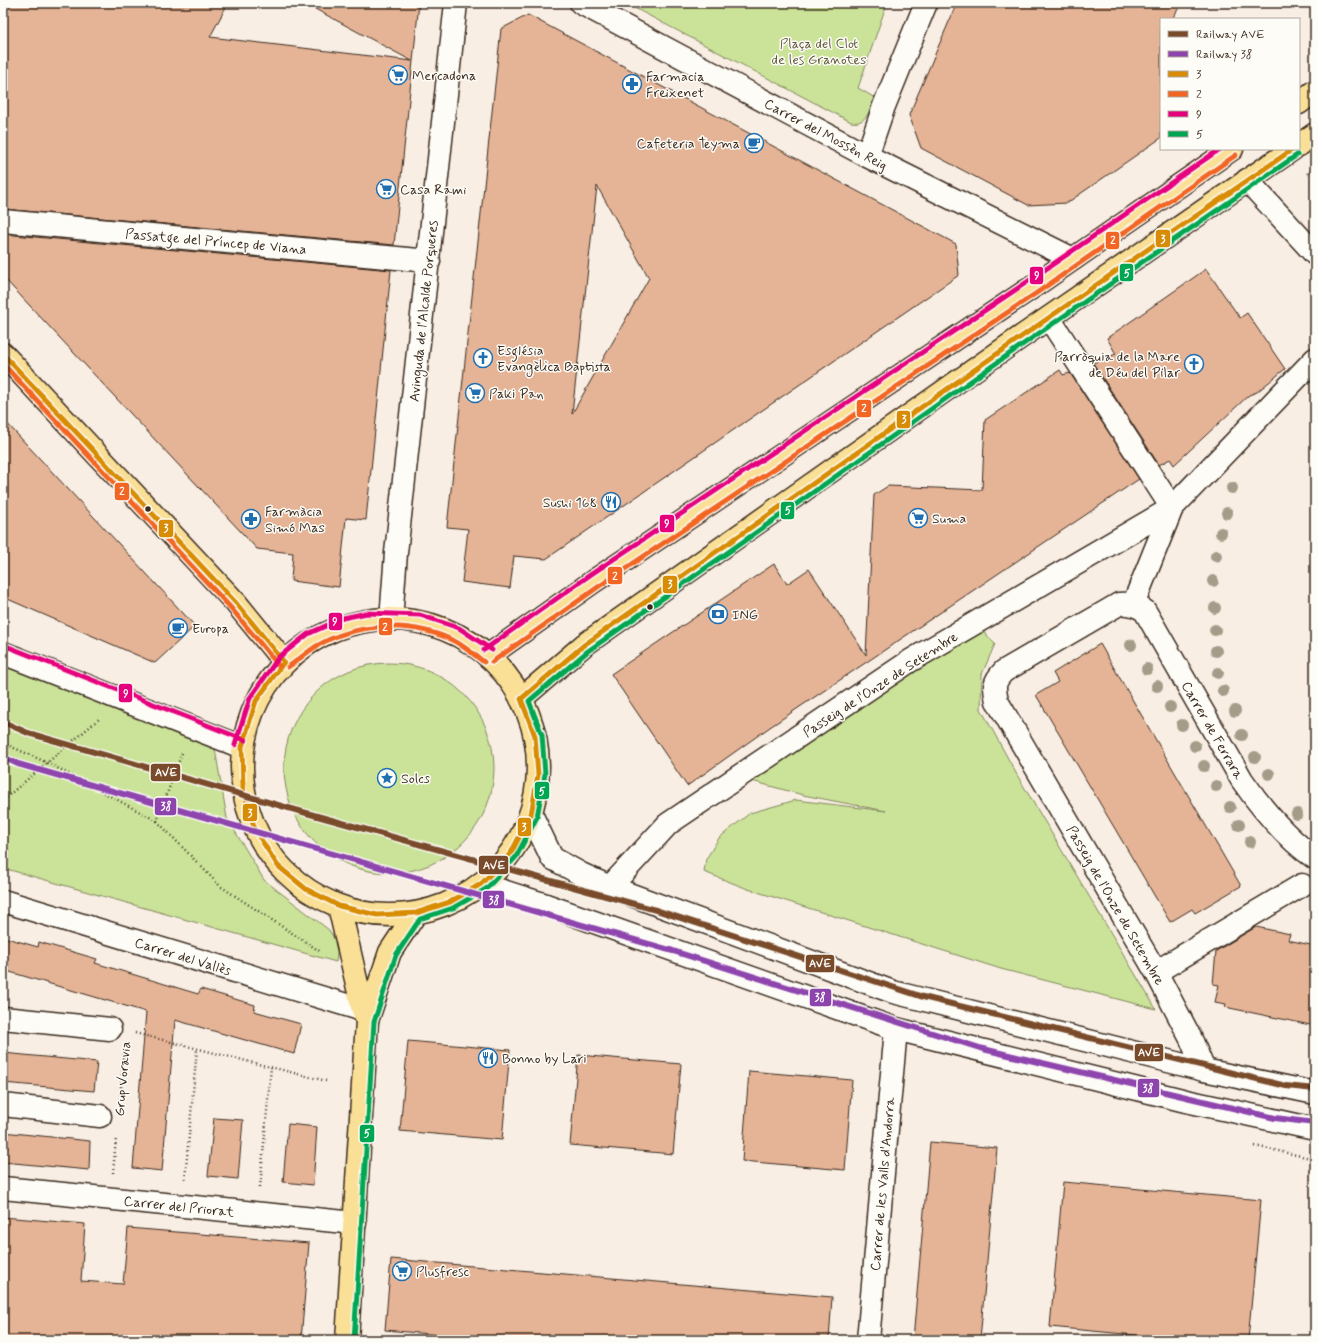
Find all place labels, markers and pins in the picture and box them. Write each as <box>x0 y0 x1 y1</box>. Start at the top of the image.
supermarket icon: Mercadona <box>387 64 409 86</box>
place label: Mercadona <box>412 67 476 85</box>
place label: Farmacia Freixenet <box>646 68 705 102</box>
pharmacy icon: Farmacia Freixenet <box>621 73 643 95</box>
cafe icon: Cafeteria Teyma <box>743 132 765 154</box>
place label: Cafeteria Teyma <box>637 135 740 153</box>
supermarket icon: Casa Rami <box>375 178 397 200</box>
place label: Casa Rami <box>400 181 466 199</box>
place label: Església Evangèlica Baptista <box>497 342 611 377</box>
church icon: Església Evangèlica Baptista <box>472 347 494 369</box>
place label: Parròquia de la Mare de Déu del Pilar <box>1054 348 1180 382</box>
church icon: Parròquia de la Mare de Déu del Pilar <box>1183 353 1205 375</box>
supermarket icon: Paki Pan <box>464 382 486 404</box>
place label: Paki Pan <box>489 385 544 403</box>
restaurant icon: Sushi 168 <box>600 491 622 513</box>
place label: Sushi 168 <box>543 494 597 512</box>
place label: Farmàcia Simó Mas <box>265 503 325 537</box>
unlabelled marker <box>143 504 153 514</box>
supermarket icon: Suma <box>907 507 929 529</box>
pharmacy icon: Farmàcia Simó Mas <box>240 508 262 530</box>
place label: Suma <box>932 510 967 528</box>
unlabelled marker <box>645 602 655 612</box>
bank icon: ING <box>707 603 729 625</box>
place label: ING <box>732 606 758 624</box>
cafe icon: Europa <box>167 617 189 639</box>
place label: Europa <box>192 620 229 638</box>
place icon: Solcs <box>376 767 398 789</box>
place label: Solcs <box>401 770 430 788</box>
restaurant icon: Bonno by Lari <box>477 1047 499 1069</box>
place label: Bonno by Lari <box>502 1050 587 1068</box>
supermarket icon: Plusfresc <box>391 1260 413 1282</box>
place label: Plusfresc <box>416 1263 470 1281</box>

